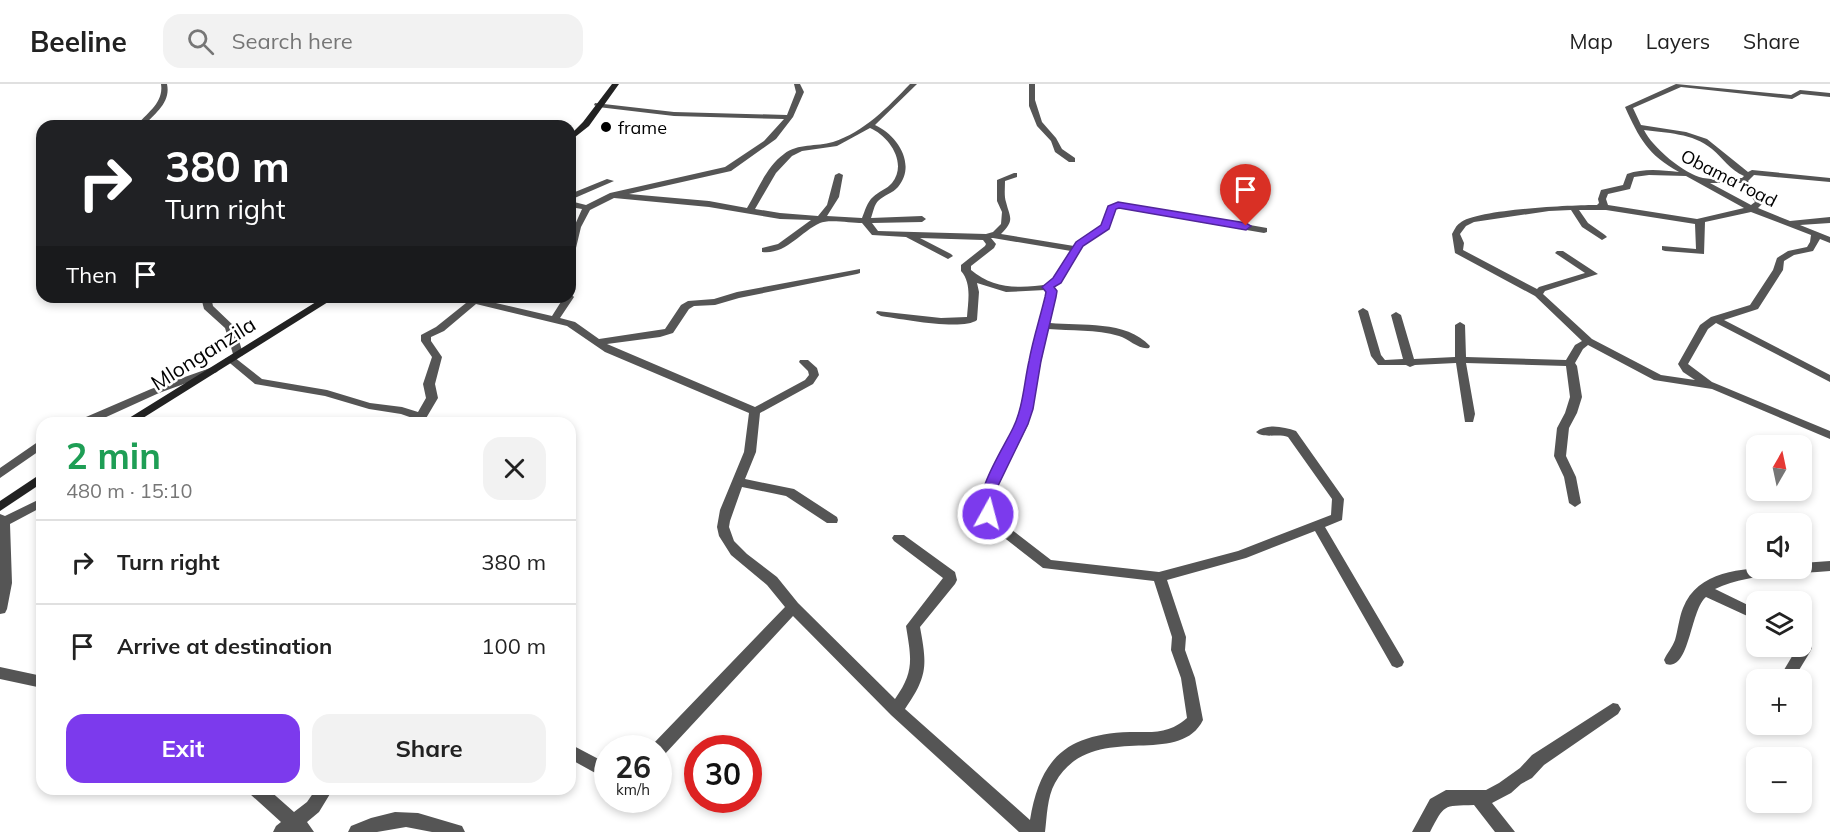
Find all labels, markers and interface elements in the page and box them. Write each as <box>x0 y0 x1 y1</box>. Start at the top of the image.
search box <box>163 14 583 68</box>
text: Beeline <box>30 24 127 59</box>
icon: search <box>184 25 217 58</box>
text: Search here <box>232 27 353 55</box>
text: Map <box>1570 28 1613 54</box>
text: Layers <box>1646 28 1710 54</box>
text: Share <box>1743 28 1800 54</box>
place label: frame <box>618 116 667 139</box>
marker: frame <box>599 120 613 134</box>
text: 380 m <box>165 140 290 193</box>
icon: right <box>66 144 144 222</box>
street label: Obama road <box>1677 144 1781 212</box>
pin <box>1220 164 1271 226</box>
icon: arrive <box>1229 173 1262 206</box>
text: Turn right <box>165 192 285 226</box>
icon: arrive <box>129 258 162 291</box>
text: Then <box>66 261 117 289</box>
street label: Mlonganzila <box>146 311 260 395</box>
text: 2 min <box>66 433 161 478</box>
north arrow <box>1746 435 1812 501</box>
map controls <box>1746 435 1812 813</box>
button: close <box>483 437 546 500</box>
text: 480 m · 15:10 <box>66 478 192 503</box>
position arrow <box>956 482 1020 546</box>
button: sound <box>1746 513 1812 579</box>
icon: right <box>66 546 99 579</box>
text: Turn right <box>117 548 220 576</box>
text: 380 m <box>481 548 546 576</box>
button: layers <box>1746 591 1812 657</box>
icon: arrive <box>66 630 99 663</box>
text: Arrive at destination <box>117 632 332 660</box>
text: 100 m <box>481 632 546 660</box>
button: + <box>1746 669 1812 735</box>
button: Exit <box>66 714 300 783</box>
button: Share <box>312 714 546 783</box>
speed limit sign: 30 <box>684 735 762 813</box>
button: − <box>1746 747 1812 813</box>
text: 26 <box>615 748 651 786</box>
text: km/h <box>616 780 650 799</box>

